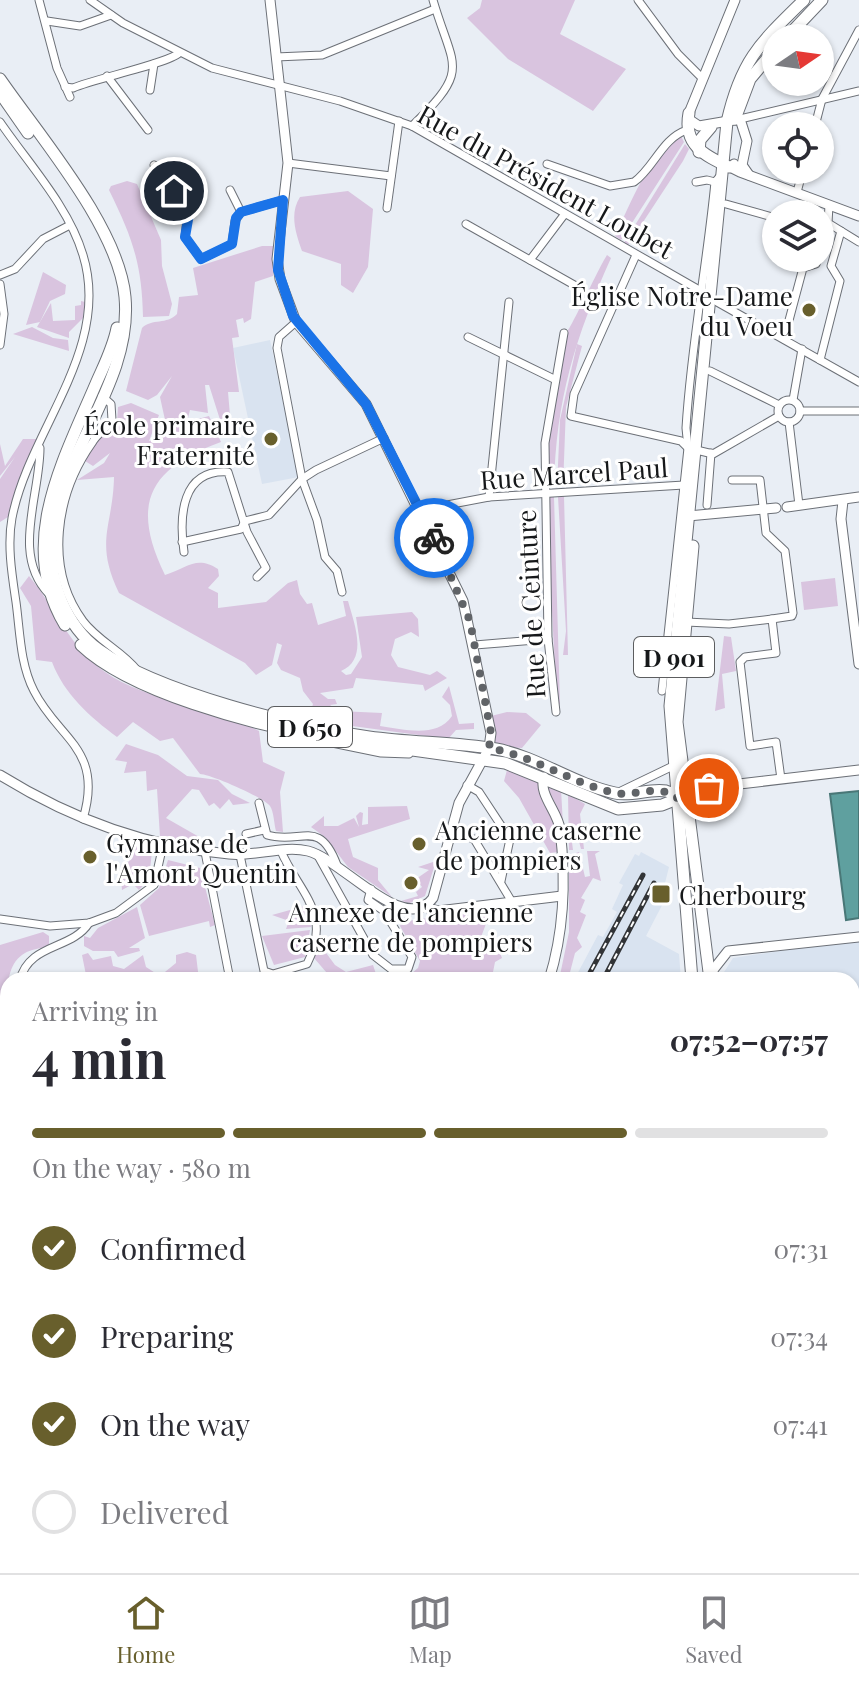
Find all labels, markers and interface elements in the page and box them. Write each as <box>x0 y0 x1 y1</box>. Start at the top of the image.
north arrow <box>762 24 834 96</box>
map controls <box>762 24 834 272</box>
street label: Rue du Président Loubet <box>412 96 681 266</box>
button: locate <box>762 112 834 184</box>
pin <box>140 157 208 225</box>
icon: home <box>152 169 196 213</box>
button: layers <box>762 200 834 272</box>
place label: Église Notre-Dame du Voeu <box>571 278 793 343</box>
marker: Église Notre-Dame du Voeu <box>800 301 818 319</box>
place label: École primaire Fraternité <box>84 407 255 472</box>
marker: École primaire Fraternité <box>262 430 280 448</box>
street label: Rue Marcel Paul <box>479 449 669 497</box>
courier <box>394 498 474 578</box>
street label: Rue de Ceinture <box>508 509 552 699</box>
icon: bike <box>412 516 456 560</box>
road number: D 901 <box>634 637 714 677</box>
road number: D 650 <box>268 707 352 747</box>
pin <box>675 754 743 822</box>
icon: bag <box>687 766 731 810</box>
place label: Ancienne caserne de pompiers <box>434 812 642 877</box>
place label: Gymnase de l'Amont Quentin <box>106 825 297 890</box>
marker: Ancienne caserne de pompiers <box>410 835 428 853</box>
marker: Gymnase de l'Amont Quentin <box>81 848 99 866</box>
marker: Annexe de l'ancienne caserne de pompiers <box>402 874 420 892</box>
place label: Cherbourg <box>679 877 806 912</box>
marker: Cherbourg <box>650 883 672 905</box>
place label: Annexe de l'ancienne caserne de pompiers <box>287 894 534 959</box>
text: Arriving in <box>32 993 158 1028</box>
text: 07:52–07:57 <box>670 1020 828 1060</box>
text: 4 min <box>32 1023 166 1092</box>
text: On the way · 580 m <box>32 1150 251 1185</box>
icon: check <box>32 1226 76 1270</box>
text: Confirmed <box>100 1228 246 1268</box>
text: 07:31 <box>774 1231 828 1266</box>
icon: check <box>32 1314 76 1358</box>
text: Preparing <box>100 1316 233 1356</box>
text: 07:34 <box>770 1319 828 1354</box>
icon: check <box>32 1402 76 1446</box>
text: On the way <box>100 1404 250 1444</box>
text: 07:41 <box>772 1407 828 1442</box>
text: Delivered <box>100 1492 229 1532</box>
tab: Home <box>116 1591 175 1669</box>
tab: Map <box>408 1591 452 1669</box>
tab: Saved <box>685 1591 743 1669</box>

